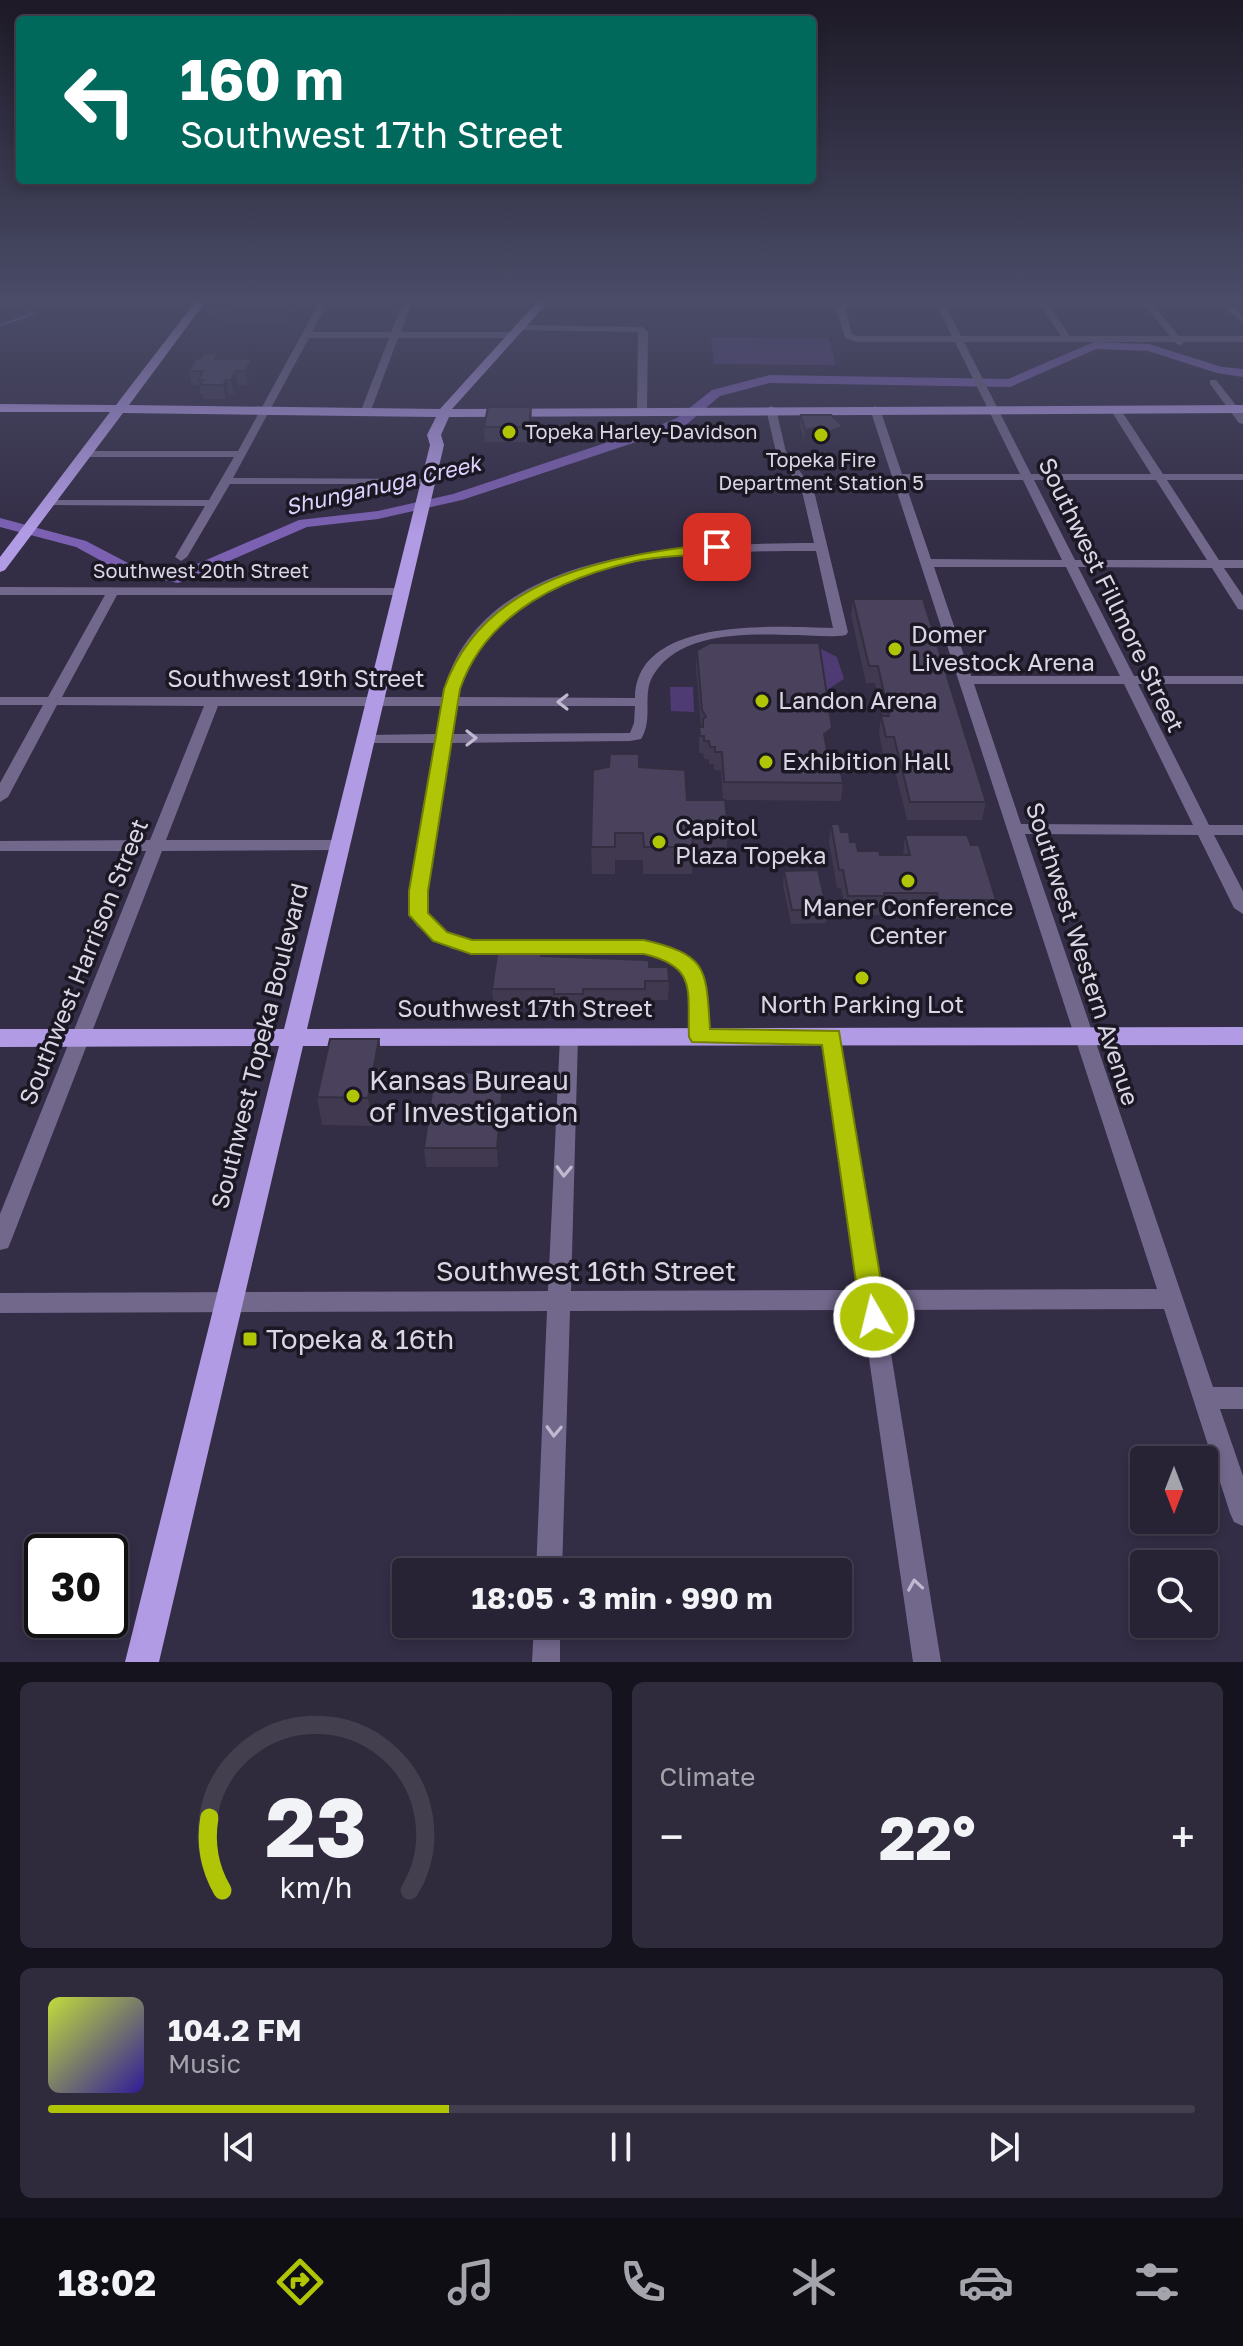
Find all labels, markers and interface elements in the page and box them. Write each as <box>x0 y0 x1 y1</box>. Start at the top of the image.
text: 160 m <box>180 45 344 112</box>
icon: left <box>48 48 152 152</box>
text: Southwest 17th Street <box>180 113 563 156</box>
place label: Topeka Harley-Davidson <box>525 419 758 443</box>
marker: Topeka Harley-Davidson <box>500 423 518 441</box>
marker: Topeka Fire Department Station 5 <box>812 426 830 444</box>
place label: Topeka Fire Department Station 5 <box>718 447 924 494</box>
water label: Shunganuga Creek <box>282 448 486 520</box>
street label: Southwest Fillmore Street <box>1033 452 1191 736</box>
pin <box>683 513 751 581</box>
icon: arrive <box>695 525 739 569</box>
street label: Southwest 20th Street <box>93 558 309 582</box>
place label: Domer Livestock Arena <box>911 619 1095 676</box>
marker: Domer Livestock Arena <box>886 640 904 658</box>
street label: Southwest 19th Street <box>167 663 425 692</box>
place label: Landon Arena <box>778 685 938 714</box>
marker: Landon Arena <box>753 692 771 710</box>
one-way arrow <box>556 693 569 711</box>
one-way arrow <box>465 729 478 747</box>
place label: Exhibition Hall <box>782 746 951 775</box>
marker: Exhibition Hall <box>757 753 775 771</box>
street label: Southwest Western Avenue <box>1021 798 1146 1109</box>
place label: Capitol Plaza Topeka <box>675 812 826 869</box>
street label: Southwest Harrison Street <box>12 814 153 1109</box>
marker: Capitol Plaza Topeka <box>650 833 668 851</box>
marker: Maner Conference Center <box>899 872 917 890</box>
street label: Southwest Topeka Boulevard <box>204 880 313 1211</box>
place label: Maner Conference Center <box>803 892 1013 949</box>
marker: North Parking Lot <box>853 969 871 987</box>
place label: North Parking Lot <box>760 989 964 1018</box>
street label: Southwest 17th Street <box>397 993 653 1022</box>
place label: Kansas Bureau of Investigation <box>369 1063 579 1128</box>
marker: Kansas Bureau of Investigation <box>344 1087 362 1105</box>
one-way arrow <box>555 1165 572 1178</box>
street label: Southwest 16th Street <box>436 1254 736 1287</box>
position arrow <box>832 1275 916 1359</box>
place label: Topeka & 16th <box>266 1322 454 1355</box>
marker: Topeka & 16th <box>241 1330 259 1348</box>
one-way arrow <box>546 1425 563 1438</box>
north arrow <box>1130 1446 1218 1534</box>
map controls <box>1130 1446 1218 1638</box>
speed limit sign: 30 <box>24 1534 128 1638</box>
button: search <box>1130 1550 1218 1638</box>
one-way arrow <box>907 1578 924 1592</box>
text: 18:05 · 3 min · 990 m <box>471 1580 773 1616</box>
text: Climate <box>660 1761 755 1792</box>
text: 23 <box>265 1775 367 1875</box>
text: 22° <box>879 1801 976 1873</box>
text: − <box>660 1810 684 1863</box>
text: + <box>1171 1810 1195 1863</box>
text: km/h <box>279 1870 352 1904</box>
text: 104.2 FM <box>168 2012 302 2048</box>
text: Music <box>168 2048 241 2079</box>
icon: previous <box>217 2125 261 2169</box>
icon: pause <box>599 2125 643 2169</box>
icon: next <box>982 2125 1026 2169</box>
icon: directions <box>272 2254 328 2310</box>
icon: music <box>443 2254 499 2310</box>
icon: phone <box>615 2254 671 2310</box>
icon: climate <box>786 2254 842 2310</box>
icon: car <box>958 2254 1014 2310</box>
icon: filters <box>1129 2254 1185 2310</box>
text: 18:02 <box>58 2261 156 2304</box>

